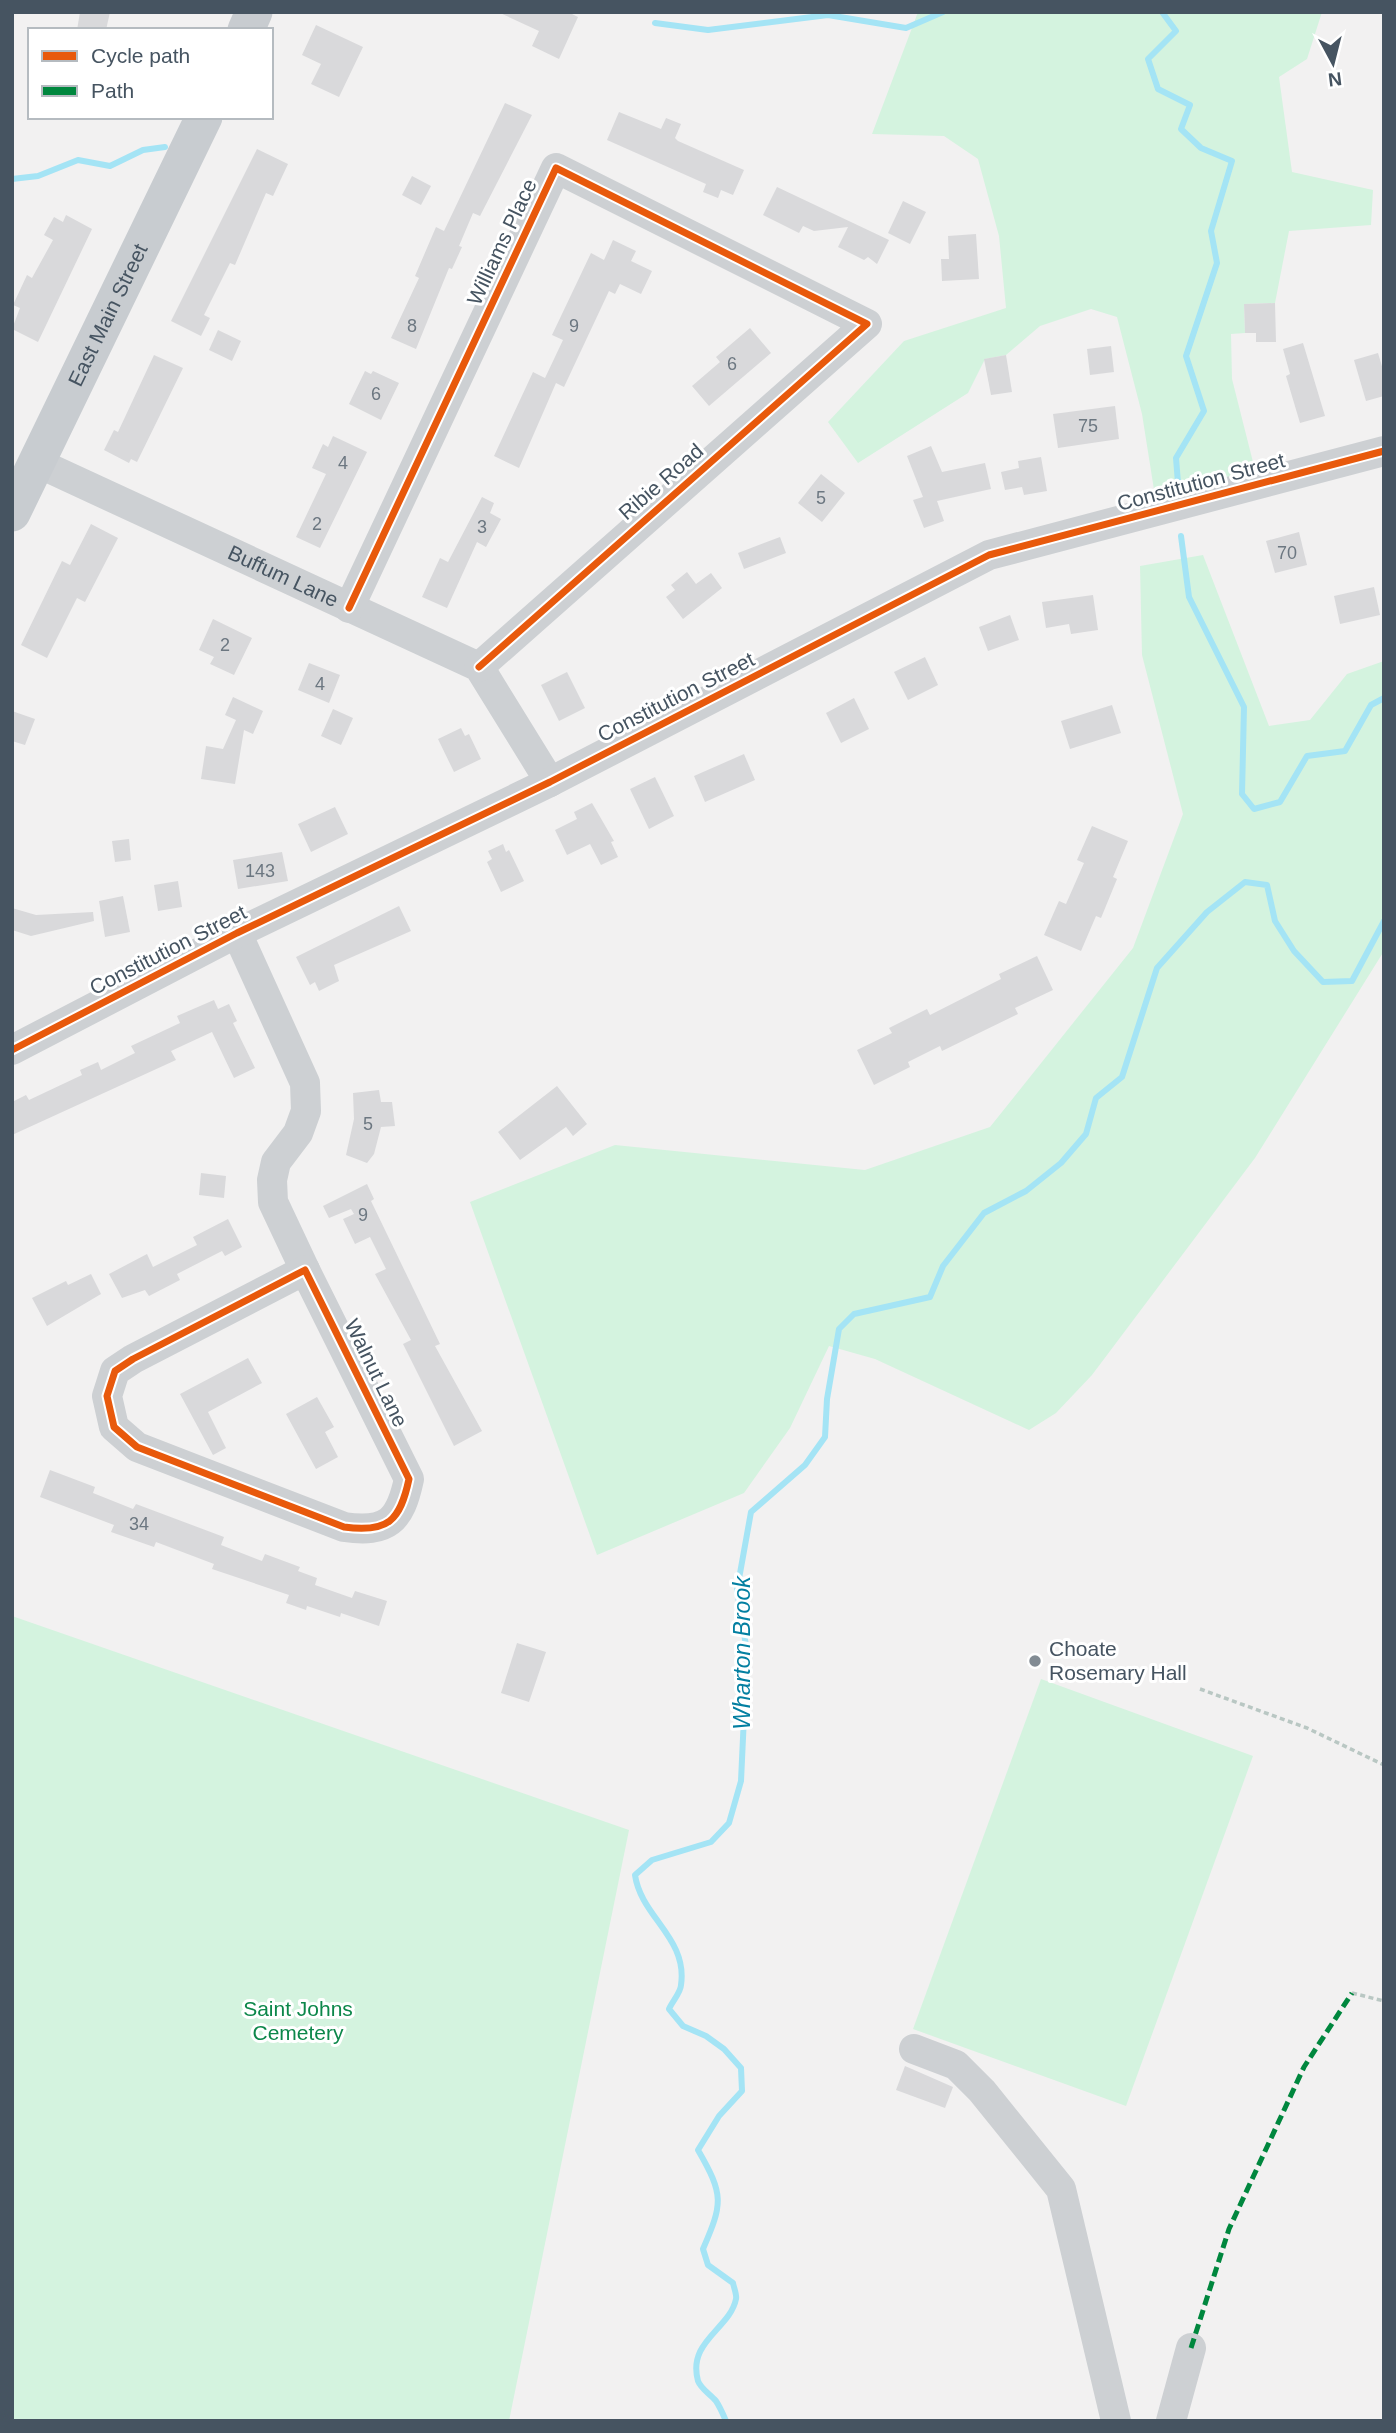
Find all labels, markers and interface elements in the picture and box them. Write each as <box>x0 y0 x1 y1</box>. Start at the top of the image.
legend <box>28 28 273 119</box>
north arrow <box>1298 28 1368 98</box>
text: Cycle path <box>91 44 190 67</box>
text: N <box>1327 68 1343 91</box>
text: Path <box>91 79 134 102</box>
street label: Williams Place <box>462 175 541 309</box>
street label: East Main Street <box>63 240 152 390</box>
house number: 8 <box>407 316 417 336</box>
house number: 9 <box>569 316 579 336</box>
house number: 6 <box>727 354 737 374</box>
house number: 6 <box>371 384 381 404</box>
house number: 75 <box>1078 416 1098 436</box>
street label: Ribie Road <box>614 439 707 524</box>
street label: Constitution Street <box>1114 448 1287 515</box>
house number: 4 <box>338 453 348 473</box>
house number: 5 <box>816 488 826 508</box>
house number: 2 <box>312 514 322 534</box>
house number: 3 <box>477 517 487 537</box>
street label: Buffum Lane <box>225 541 342 611</box>
house number: 70 <box>1277 543 1297 563</box>
house number: 2 <box>220 635 230 655</box>
street label: Constitution Street <box>594 647 758 746</box>
house number: 4 <box>315 674 325 694</box>
house number: 143 <box>245 861 275 881</box>
street label: Constitution Street <box>86 900 250 999</box>
house number: 5 <box>363 1114 373 1134</box>
house number: 9 <box>358 1205 368 1225</box>
street label: Walnut Lane <box>340 1315 412 1430</box>
house number: 34 <box>129 1514 149 1534</box>
water label: Wharton Brook <box>729 1575 755 1730</box>
place label: Choate Rosemary Hall <box>1049 1637 1187 1684</box>
marker: Choate Rosemary Hall <box>1027 1653 1043 1669</box>
park label: Saint Johns Cemetery <box>243 1997 353 2044</box>

